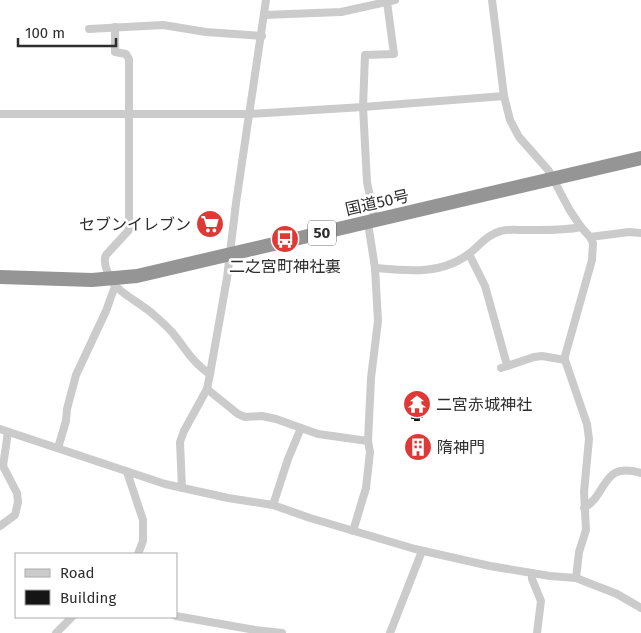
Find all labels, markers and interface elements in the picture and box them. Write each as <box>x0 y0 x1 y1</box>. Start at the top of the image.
scale bar <box>18 15 115 47</box>
text: 100 m <box>25 24 65 42</box>
street label: 国道50号 <box>343 186 411 219</box>
supermarket icon: セブンイレブン <box>195 209 225 239</box>
place label: セブンイレブン <box>79 215 191 234</box>
road number: 50 <box>308 220 336 246</box>
bus stop icon: 二之宮町神社裏 <box>270 224 300 254</box>
place label: 二之宮町神社裏 <box>229 257 341 276</box>
temple icon: 二宮赤城神社 <box>402 389 432 419</box>
place label: 二宮赤城神社 <box>436 395 532 414</box>
building icon: 隋神門 <box>403 432 433 462</box>
place label: 隋神門 <box>437 438 485 457</box>
legend <box>15 553 178 618</box>
text: Road <box>60 564 95 582</box>
text: Building <box>60 589 116 607</box>

